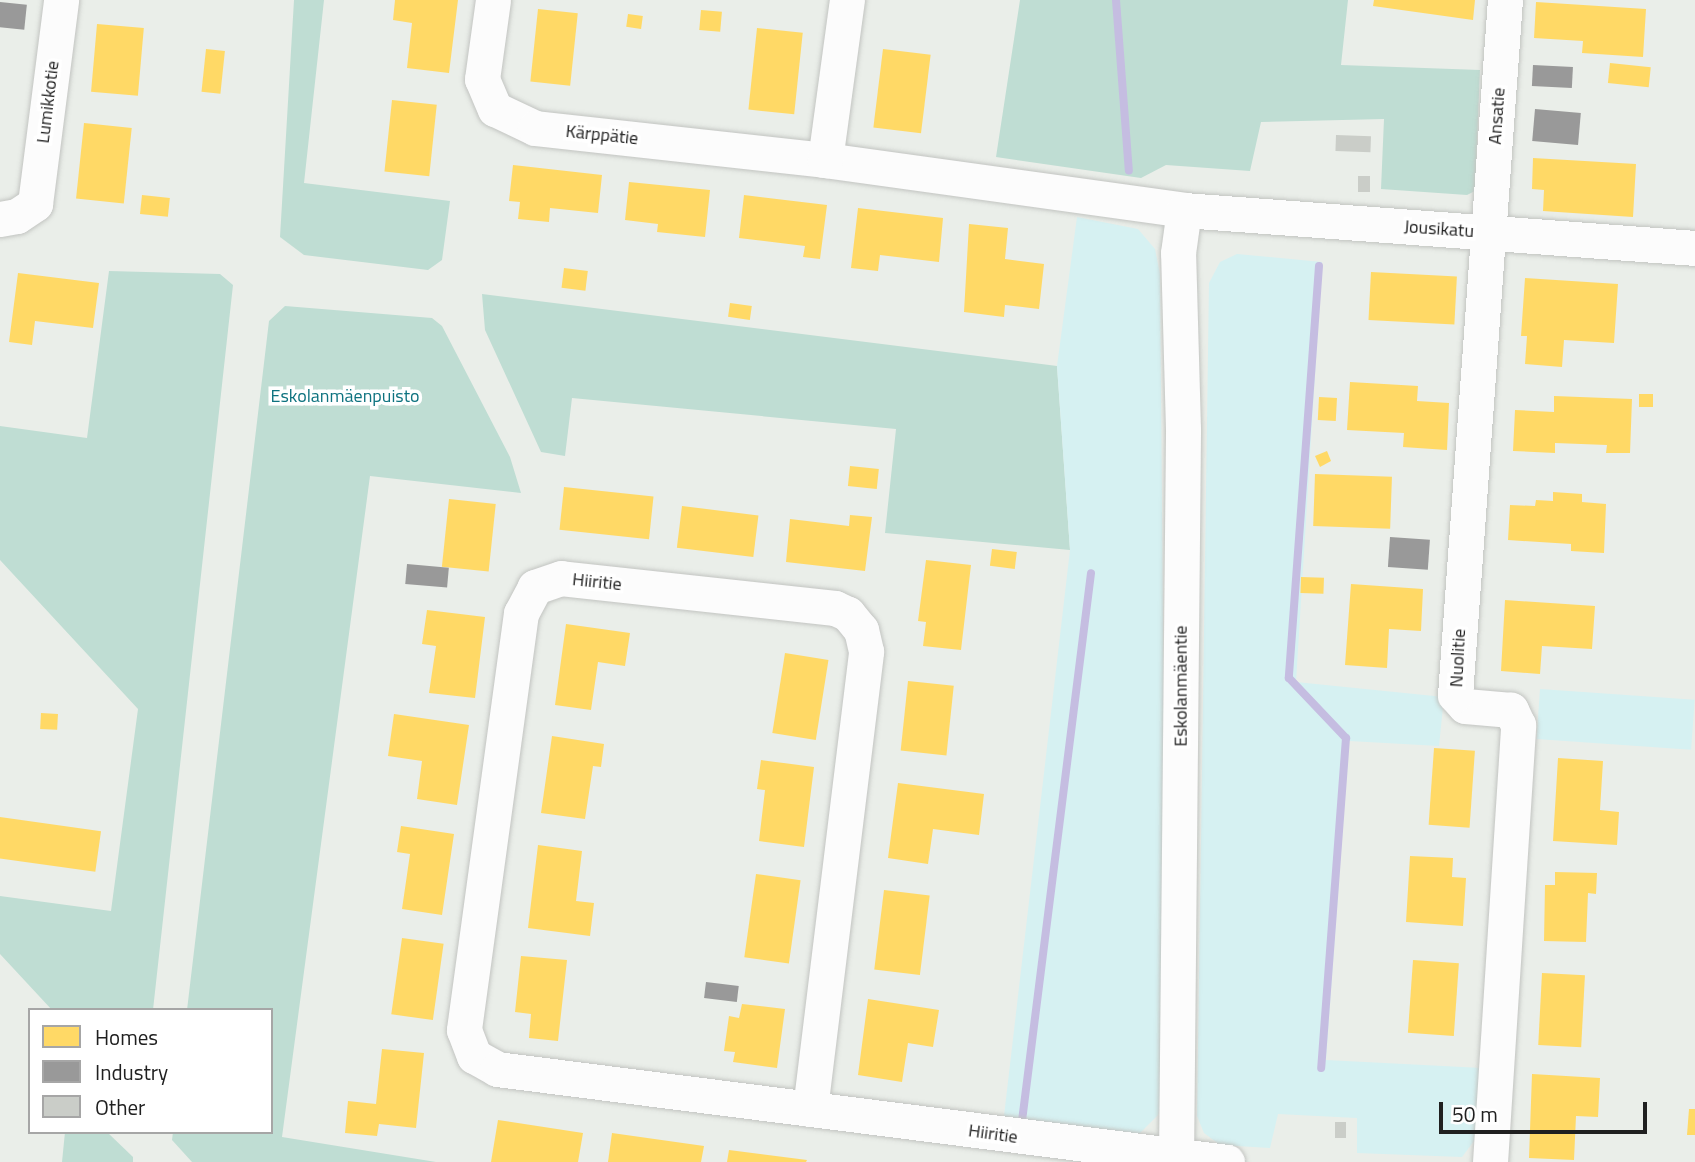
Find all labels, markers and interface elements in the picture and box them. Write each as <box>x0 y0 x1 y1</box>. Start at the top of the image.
street label: Lumikkotie <box>32 60 64 144</box>
street label: Ansatie <box>1484 87 1510 145</box>
street label: Kärppätie <box>565 120 639 150</box>
street label: Jousikatu <box>1403 216 1475 242</box>
park label: Eskolanmäenpuisto <box>270 385 420 407</box>
street label: Hiiritie <box>571 569 623 595</box>
street label: Eskolanmäentie <box>1170 625 1192 747</box>
street label: Nuolitie <box>1446 628 1470 688</box>
legend <box>28 1008 273 1134</box>
text: Homes <box>95 1021 158 1053</box>
text: Industry <box>95 1056 168 1088</box>
scale bar <box>1443 1088 1651 1132</box>
text: Other <box>95 1091 145 1123</box>
text: 50 m <box>1452 1098 1498 1130</box>
street label: Hiiritie <box>967 1120 1019 1148</box>

